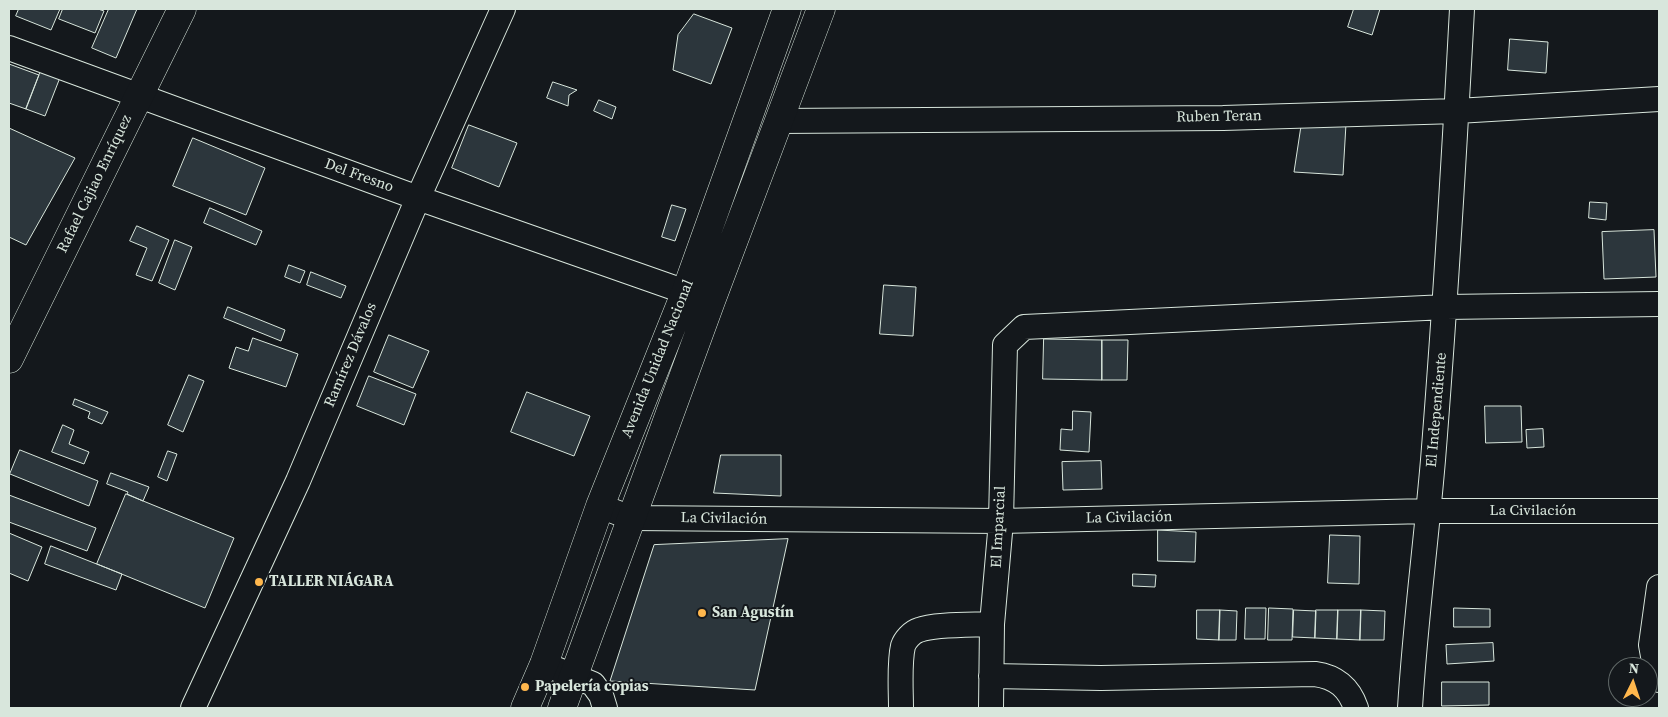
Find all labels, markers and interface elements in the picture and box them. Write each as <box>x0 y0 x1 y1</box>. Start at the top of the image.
street label: Ruben Teran <box>1176 107 1262 127</box>
street label: Rafael Cajiao Enríquez <box>54 112 136 256</box>
street label: Del Fresno <box>322 155 396 197</box>
street label: Avenida Unidad Nacional <box>618 277 698 441</box>
street label: Ramírez Dávalos <box>321 300 381 410</box>
street label: El Independiente <box>1423 352 1451 468</box>
street label: El Imparcial <box>988 485 1010 569</box>
street label: La Civilación <box>1490 502 1576 520</box>
street label: La Civilación <box>1085 508 1173 528</box>
street label: La Civilación <box>680 509 768 529</box>
place label: TALLER NIÁGARA <box>269 573 394 591</box>
marker: TALLER NIÁGARA <box>253 576 265 588</box>
place label: San Agustín <box>712 604 794 622</box>
marker: San Agustín <box>696 607 708 619</box>
north arrow <box>1608 657 1658 707</box>
text: N <box>1628 658 1640 678</box>
place label: Papelería copias <box>535 678 649 696</box>
marker: Papelería copias <box>519 681 531 693</box>

